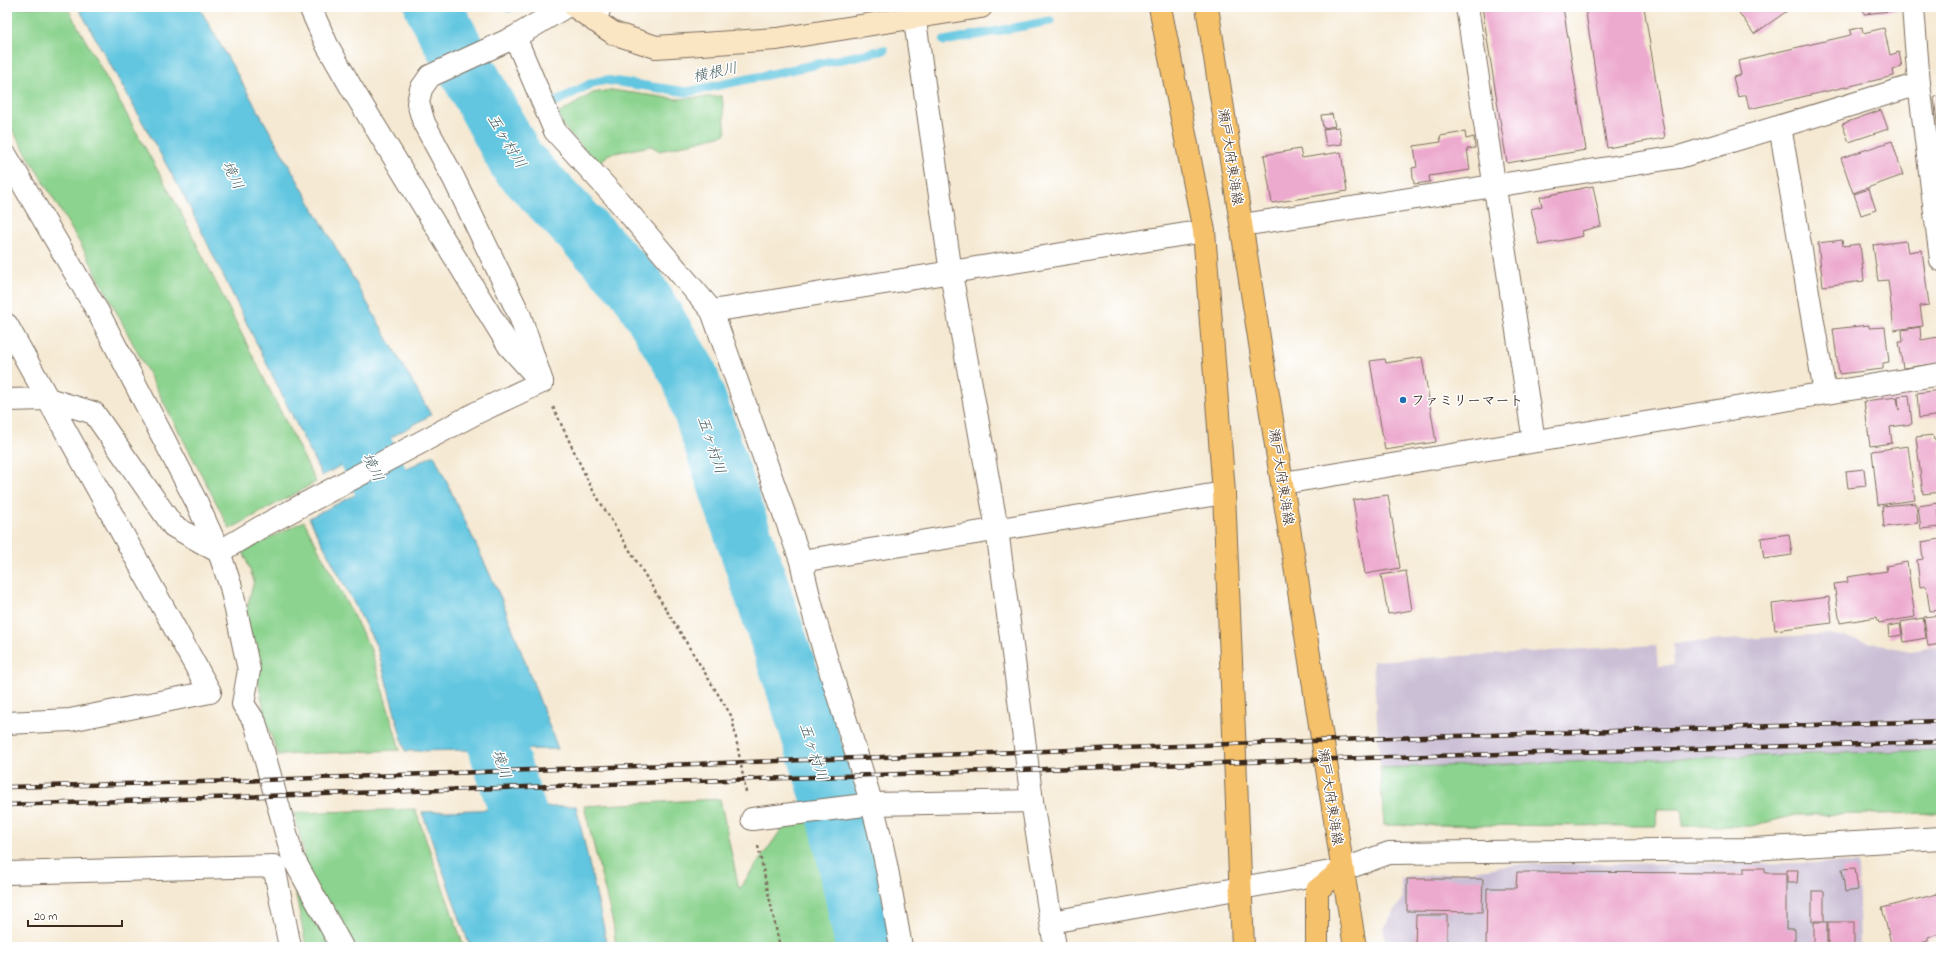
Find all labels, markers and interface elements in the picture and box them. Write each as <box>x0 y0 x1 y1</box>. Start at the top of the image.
water label: 横根川 <box>691 58 740 88</box>
street label: 瀬戸大府東海線 <box>1211 107 1248 207</box>
water label: 五ヶ村川 <box>481 110 531 173</box>
water label: 境川 <box>216 157 249 194</box>
place label: ファミリーマート <box>1411 391 1524 412</box>
marker: ファミリーマート <box>1398 395 1408 405</box>
water label: 五ヶ村川 <box>691 413 731 477</box>
street label: 瀬戸大府東海線 <box>1262 427 1299 527</box>
water label: 境川 <box>356 449 389 486</box>
water label: 五ヶ村川 <box>793 720 833 784</box>
water label: 境川 <box>486 747 516 782</box>
street label: 瀬戸大府東海線 <box>1311 747 1348 847</box>
scale bar <box>28 902 122 928</box>
text: 20 m <box>34 908 57 926</box>

